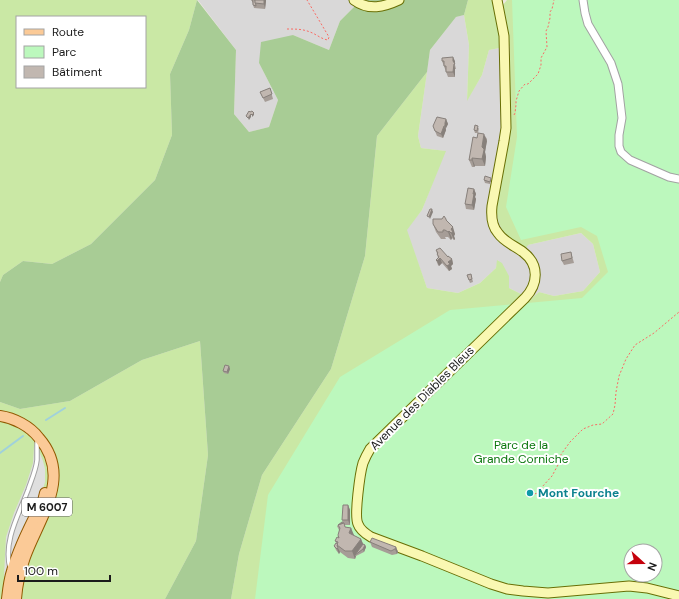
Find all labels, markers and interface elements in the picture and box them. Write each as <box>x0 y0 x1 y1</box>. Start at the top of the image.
legend <box>16 16 146 88</box>
text: Route <box>52 24 84 40</box>
text: Parc <box>52 44 76 60</box>
text: Bâtiment <box>52 64 103 80</box>
street label: Avenue des Diables Bleus <box>366 342 478 454</box>
park label: Parc de la Grande Corniche <box>474 437 569 467</box>
place label: Mont Fourche <box>538 485 619 501</box>
marker: Mont Fourche <box>525 488 535 498</box>
road number: M 6007 <box>22 498 72 516</box>
north arrow <box>623 543 663 583</box>
scale bar <box>18 557 110 583</box>
text: N <box>644 560 660 573</box>
text: 100 m <box>24 563 58 579</box>

